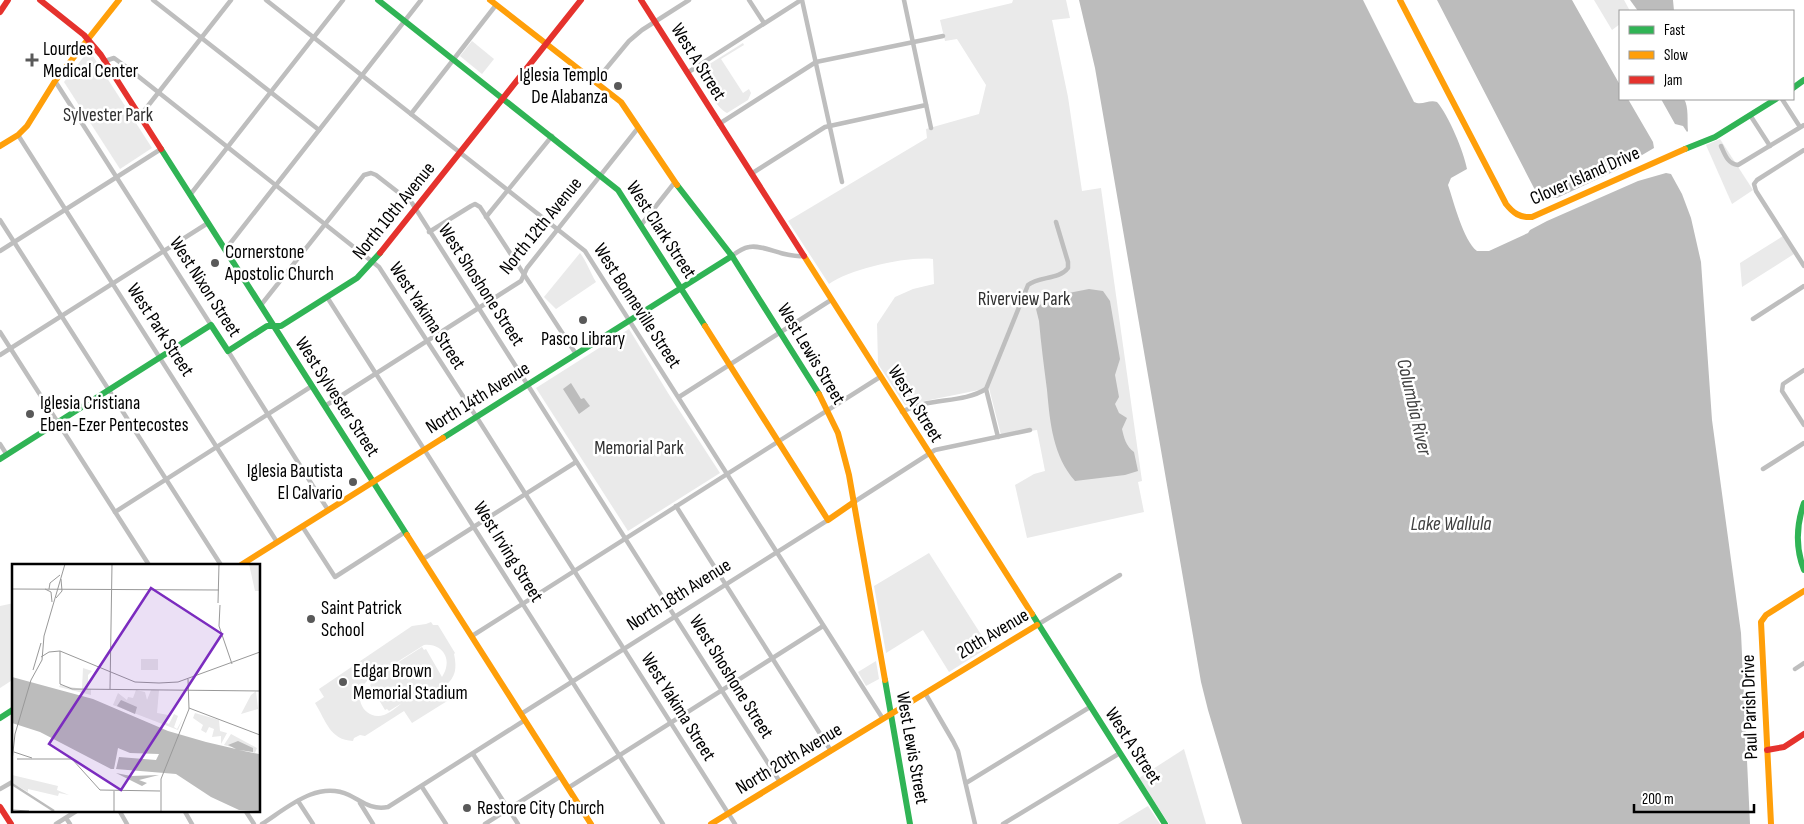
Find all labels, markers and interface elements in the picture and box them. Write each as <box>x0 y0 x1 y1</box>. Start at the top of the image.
legend <box>1619 10 1794 100</box>
street label: West A Street <box>665 19 731 105</box>
text: Fast <box>1664 21 1686 40</box>
place label: Lourdes Medical Center <box>43 38 139 83</box>
text: Slow <box>1664 46 1688 65</box>
marker: Lourdes Medical Center <box>25 53 39 67</box>
place label: Iglesia Templo De Alabanza <box>519 64 608 109</box>
text: Jam <box>1663 71 1682 90</box>
marker: Iglesia Templo De Alabanza <box>612 80 624 92</box>
park label: Sylvester Park <box>63 104 154 127</box>
street label: Clover Island Drive <box>1527 142 1643 210</box>
street label: North 10th Avenue <box>348 158 440 264</box>
street label: North 12th Avenue <box>495 173 587 279</box>
street label: West Clark Street <box>621 177 701 283</box>
street label: West Shoshone Street <box>433 220 529 351</box>
street label: West Nixon Street <box>164 233 246 341</box>
street label: West Bonneville Street <box>588 239 686 373</box>
place label: Cornerstone Apostolic Church <box>224 241 334 286</box>
marker: Cornerstone Apostolic Church <box>209 257 221 269</box>
street label: West Yakima Street <box>384 258 470 374</box>
street label: West Park Street <box>121 279 199 381</box>
park label: Riverview Park <box>978 288 1071 311</box>
street label: West Lewis Street <box>772 299 850 409</box>
marker: Pasco Library <box>577 314 589 326</box>
place label: Pasco Library <box>541 328 626 351</box>
street label: West Sylvester Street <box>290 333 384 461</box>
water label: Columbia River <box>1391 356 1437 459</box>
street label: North 14th Avenue <box>422 357 534 439</box>
street label: West A Street <box>882 361 948 447</box>
place label: Iglesia Cristiana Eben-Ezer Pentecostes <box>40 392 189 437</box>
marker: Iglesia Cristiana Eben-Ezer Pentecostes <box>24 408 36 420</box>
park label: Memorial Park <box>594 437 685 460</box>
place label: Iglesia Bautista El Calvario <box>247 460 343 505</box>
marker: Iglesia Bautista El Calvario <box>347 476 359 488</box>
street label: West Irving Street <box>468 497 548 607</box>
water label: Lake Wallula <box>1411 512 1491 536</box>
street label: North 18th Avenue <box>623 554 735 636</box>
inset map <box>12 564 260 812</box>
place label: Saint Patrick School <box>321 597 403 642</box>
street label: 20th Avenue <box>953 604 1033 664</box>
street label: West Shoshone Street <box>684 611 778 743</box>
marker: Saint Patrick School <box>305 613 317 625</box>
street label: West Yakima Street <box>636 649 720 765</box>
street label: Paul Parish Drive <box>1737 654 1763 760</box>
place label: Edgar Brown Memorial Stadium <box>353 660 468 705</box>
marker: Edgar Brown Memorial Stadium <box>337 676 349 688</box>
street label: West Lewis Street <box>891 690 933 806</box>
street label: West A Street <box>1100 703 1166 789</box>
street label: North 20th Avenue <box>732 718 846 800</box>
scale bar <box>1634 782 1754 814</box>
text: 200 m <box>1642 790 1674 809</box>
place label: Restore City Church <box>477 797 604 820</box>
marker: Restore City Church <box>461 802 473 814</box>

